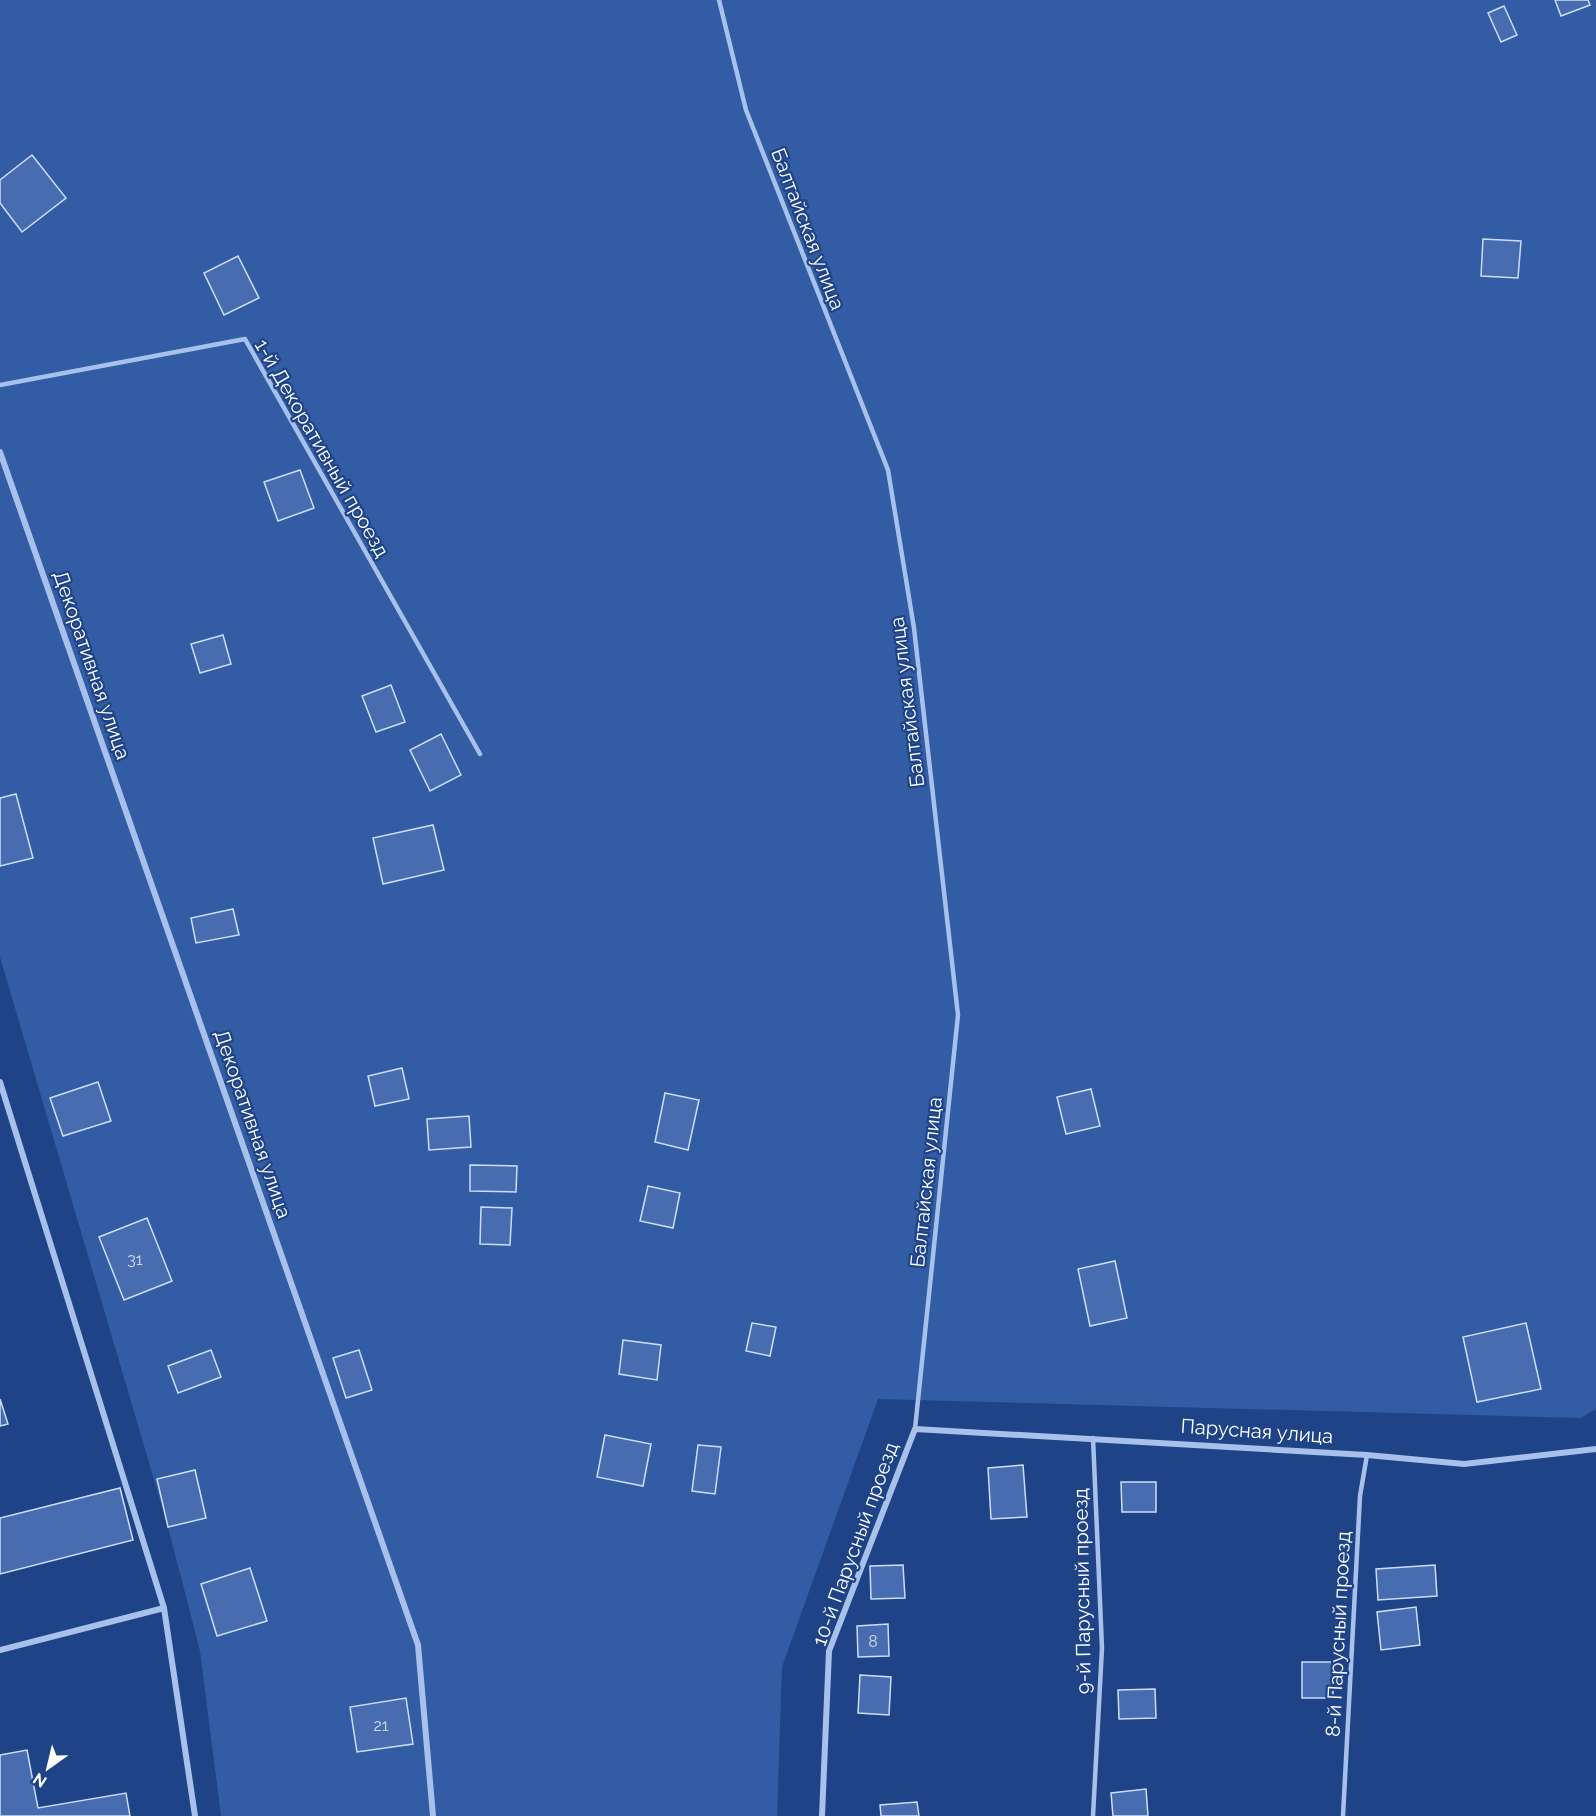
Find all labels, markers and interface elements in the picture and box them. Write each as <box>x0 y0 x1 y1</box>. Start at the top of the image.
street label: Балтайская улица <box>766 145 850 313</box>
street label: 1-й Декоративный проезд <box>250 335 395 562</box>
street label: Декоративная улица <box>48 568 136 762</box>
street label: Балтайская улица <box>885 616 929 788</box>
street label: Декоративная улица <box>209 1027 297 1221</box>
street label: Балтайская улица <box>905 1096 947 1268</box>
house number: 31 <box>127 1250 143 1269</box>
street label: Парусная улица <box>1180 1414 1334 1448</box>
street label: 10-й Парусный проезд <box>807 1438 903 1649</box>
street label: 9-й Парусный проезд <box>1068 1487 1096 1694</box>
street label: 8-й Парусный проезд <box>1321 1530 1355 1738</box>
house number: 8 <box>868 1632 878 1651</box>
house number: 21 <box>373 1716 389 1735</box>
north arrow <box>18 1738 78 1798</box>
text: N <box>30 1769 50 1791</box>

